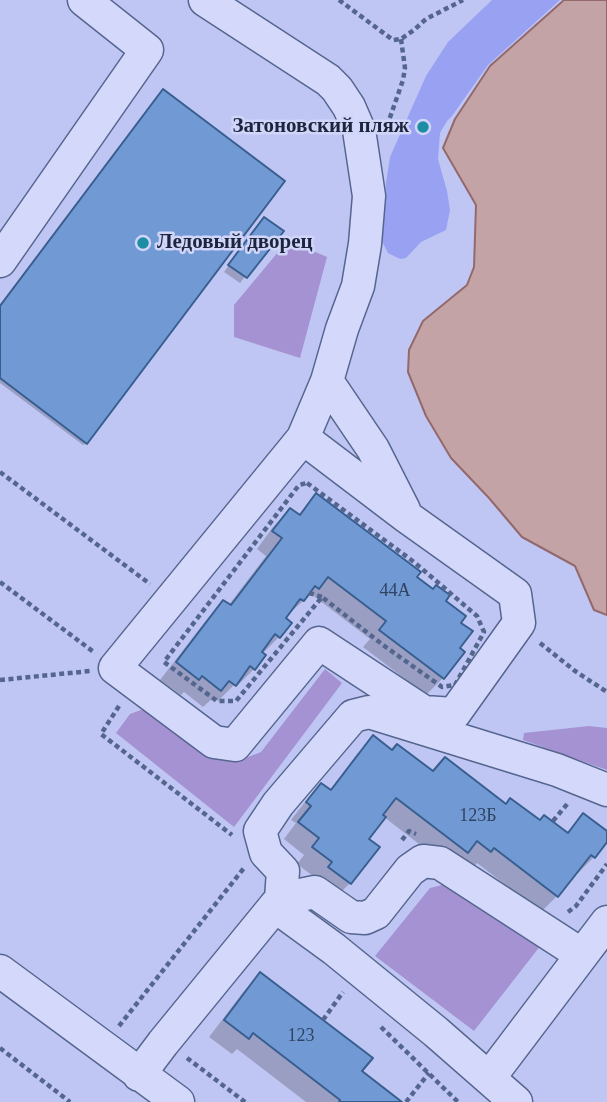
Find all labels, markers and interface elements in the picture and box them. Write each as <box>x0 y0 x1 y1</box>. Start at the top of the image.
place label: Затоновский пляж <box>232 114 409 140</box>
marker: Затоновский пляж <box>415 119 431 135</box>
place label: Ледовый дворец <box>157 230 313 256</box>
marker: Ледовый дворец <box>135 235 151 251</box>
house number: 44А <box>380 580 410 602</box>
house number: 123Б <box>459 805 497 827</box>
house number: 123 <box>288 1025 314 1047</box>

